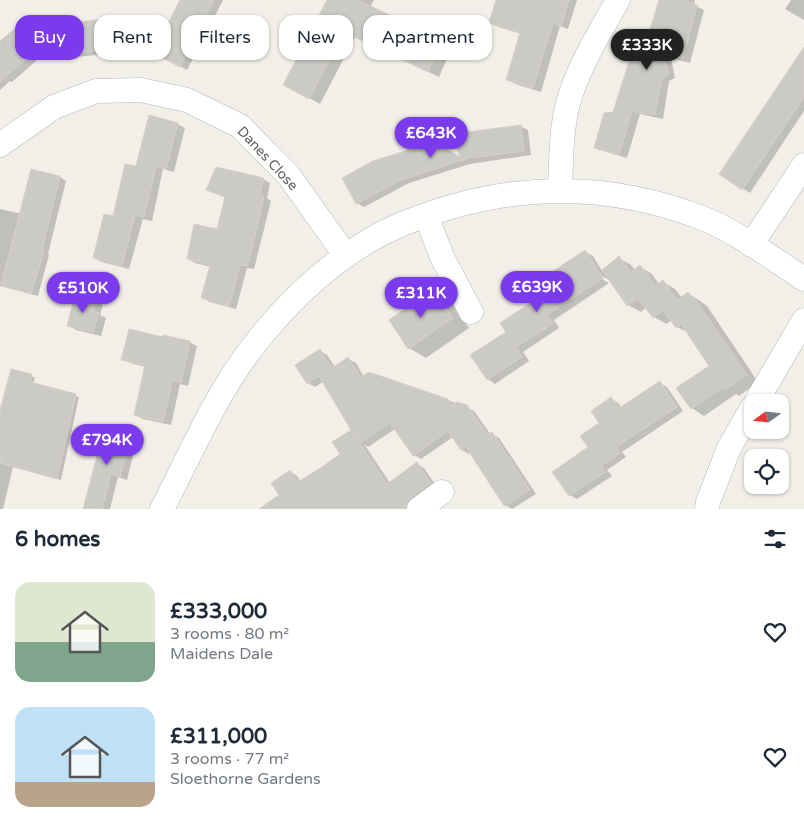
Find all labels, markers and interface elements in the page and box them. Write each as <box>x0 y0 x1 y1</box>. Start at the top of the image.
chip: Buy <box>15 15 84 60</box>
chip: Rent <box>94 15 171 60</box>
chip: Filters <box>181 15 269 60</box>
chip: New <box>279 15 353 60</box>
chip: Apartment <box>363 15 492 60</box>
pin: £333K <box>612 28 682 71</box>
text: £333K <box>622 35 672 55</box>
pin: £643K <box>396 116 466 159</box>
street label: Danes Close <box>234 123 302 194</box>
text: £643K <box>406 123 456 143</box>
pin: £639K <box>502 270 572 313</box>
pin: £510K <box>48 272 118 314</box>
pin: £311K <box>386 276 456 319</box>
text: £639K <box>512 277 562 297</box>
text: £510K <box>58 278 108 298</box>
text: £311K <box>396 283 446 303</box>
north arrow <box>744 394 789 439</box>
map controls <box>744 394 789 494</box>
pin: £794K <box>72 424 142 466</box>
text: £794K <box>82 430 132 450</box>
button: locate <box>744 449 789 494</box>
icon: filters <box>761 525 789 553</box>
text: 6 homes <box>15 527 100 552</box>
text: £333,000 <box>170 599 267 624</box>
icon: home <box>55 602 115 662</box>
icon: heart <box>761 618 789 646</box>
text: 3 rooms · 80 m² <box>170 624 289 644</box>
text: Maidens Dale <box>170 644 273 664</box>
text: £311,000 <box>170 724 267 749</box>
icon: home <box>55 727 115 787</box>
icon: heart <box>761 743 789 771</box>
text: 3 rooms · 77 m² <box>170 749 289 769</box>
text: Sloethorne Gardens <box>170 769 321 789</box>

